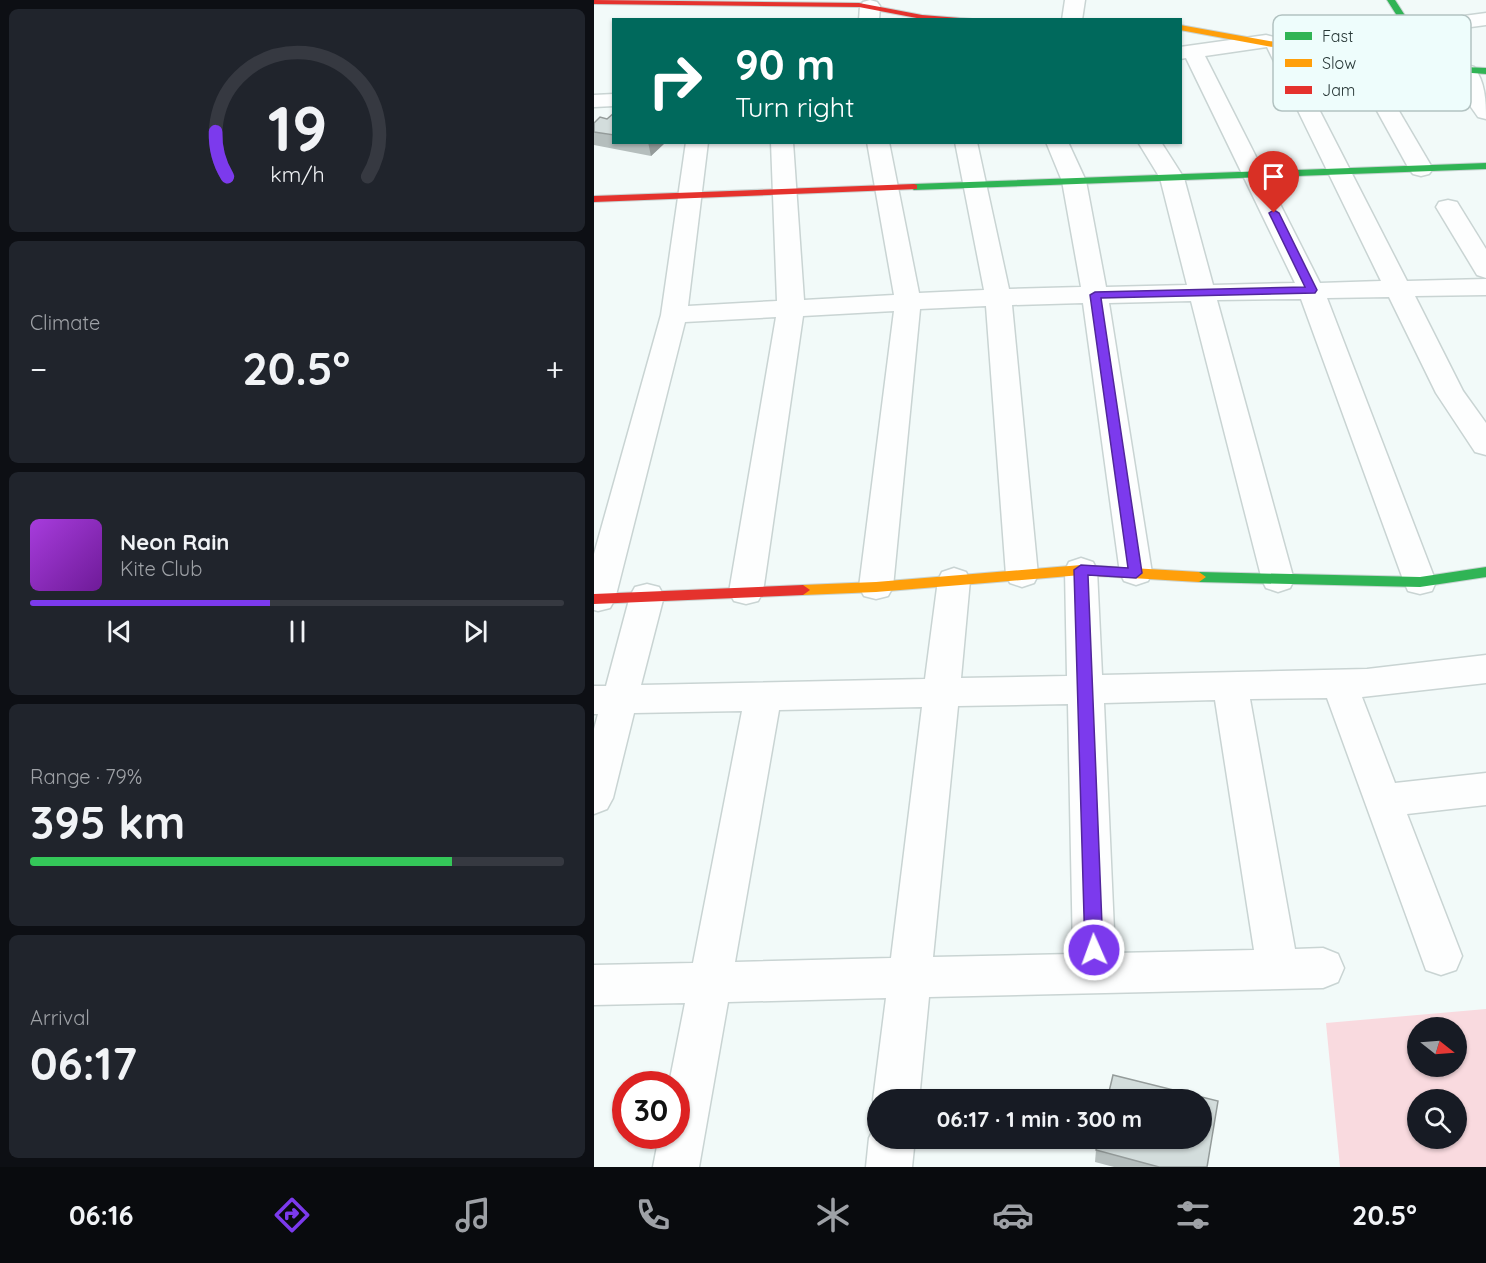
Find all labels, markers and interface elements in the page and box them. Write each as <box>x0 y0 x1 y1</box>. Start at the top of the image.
legend <box>1273 15 1471 111</box>
text: Fast <box>1322 26 1353 46</box>
text: 90 m <box>735 38 835 91</box>
icon: right <box>636 42 714 120</box>
text: Slow <box>1322 53 1356 73</box>
text: Jam <box>1322 80 1355 100</box>
text: 19 <box>267 89 327 167</box>
text: Turn right <box>735 90 854 124</box>
pin <box>1248 151 1299 213</box>
icon: arrive <box>1257 160 1290 193</box>
text: km/h <box>270 162 324 188</box>
text: Climate <box>30 310 100 335</box>
text: 20.5° <box>242 340 350 396</box>
text: − <box>30 348 47 389</box>
text: + <box>545 348 564 389</box>
text: Neon Rain <box>120 528 229 556</box>
text: Kite Club <box>120 556 202 581</box>
icon: previous <box>103 615 136 648</box>
icon: pause <box>281 615 314 648</box>
icon: next <box>459 615 492 648</box>
text: Range · 79% <box>30 764 142 789</box>
text: 395 km <box>30 794 185 850</box>
position arrow <box>1062 918 1126 982</box>
text: Arrival <box>30 1005 90 1030</box>
north arrow <box>1407 1017 1467 1077</box>
map controls <box>1407 1017 1467 1149</box>
text: 06:17 <box>30 1035 137 1091</box>
speed limit sign: 30 <box>612 1071 690 1149</box>
button: search <box>1407 1089 1467 1149</box>
text: 06:17 · 1 min · 300 m <box>937 1105 1142 1133</box>
icon: directions <box>271 1194 313 1236</box>
icon: music <box>452 1194 494 1236</box>
icon: phone <box>632 1194 674 1236</box>
icon: climate <box>812 1194 854 1236</box>
icon: car <box>992 1194 1034 1236</box>
icon: filters <box>1172 1194 1214 1236</box>
text: 06:16 <box>69 1198 133 1232</box>
text: 20.5° <box>1352 1198 1417 1232</box>

